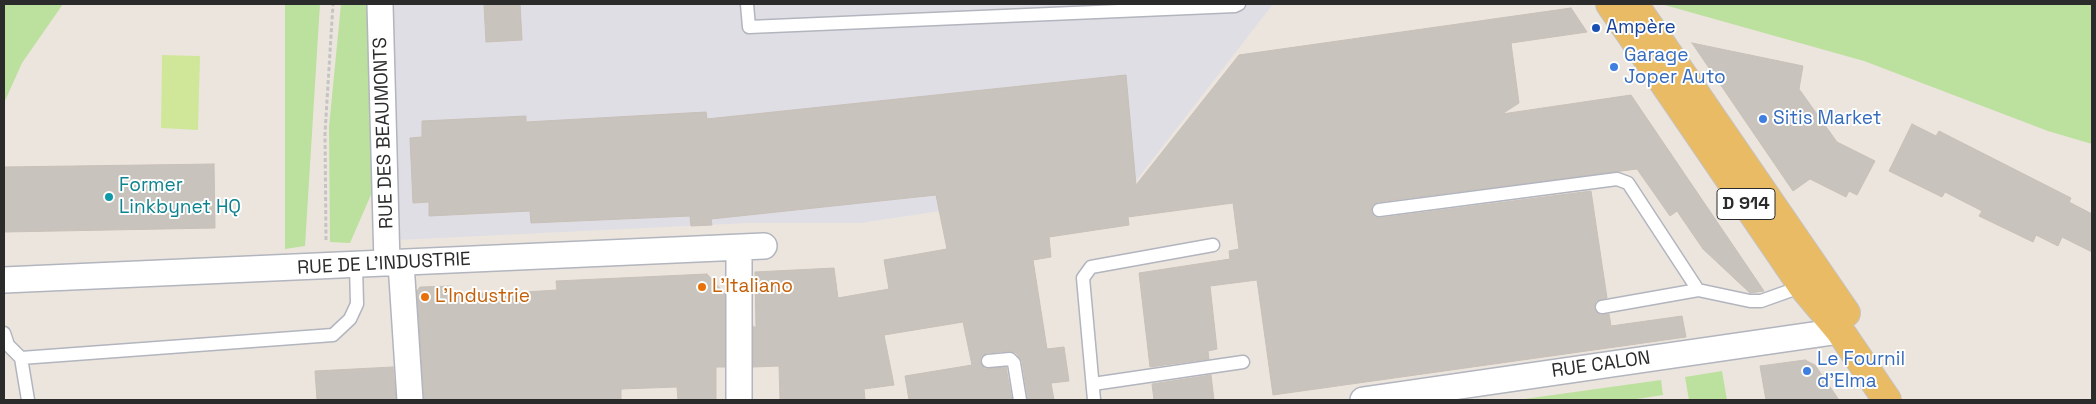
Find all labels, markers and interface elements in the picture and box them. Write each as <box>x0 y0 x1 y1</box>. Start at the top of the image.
place label: Ampère <box>1606 17 1676 39</box>
marker: Ampère <box>1590 22 1602 34</box>
street label: RUE DES BEAUMONTS <box>369 37 399 229</box>
place label: Garage Joper Auto <box>1624 45 1726 89</box>
marker: Garage Joper Auto <box>1608 61 1620 73</box>
place label: Sitis Market <box>1773 108 1881 130</box>
marker: Sitis Market <box>1757 113 1769 125</box>
place label: Former Linkbynet HQ <box>119 175 241 219</box>
road number: D 914 <box>1717 188 1775 220</box>
marker: Former Linkbynet HQ <box>103 191 115 203</box>
street label: RUE DE L'INDUSTRIE <box>297 248 471 280</box>
place label: L'Italiano <box>712 276 793 298</box>
marker: L'Italiano <box>696 281 708 293</box>
place label: L'Industrie <box>435 286 530 308</box>
marker: L'Industrie <box>419 291 431 303</box>
street label: RUE CALON <box>1550 347 1652 383</box>
place label: Le Fournil d'Elma <box>1817 349 1905 393</box>
marker: Le Fournil d'Elma <box>1801 365 1813 377</box>

